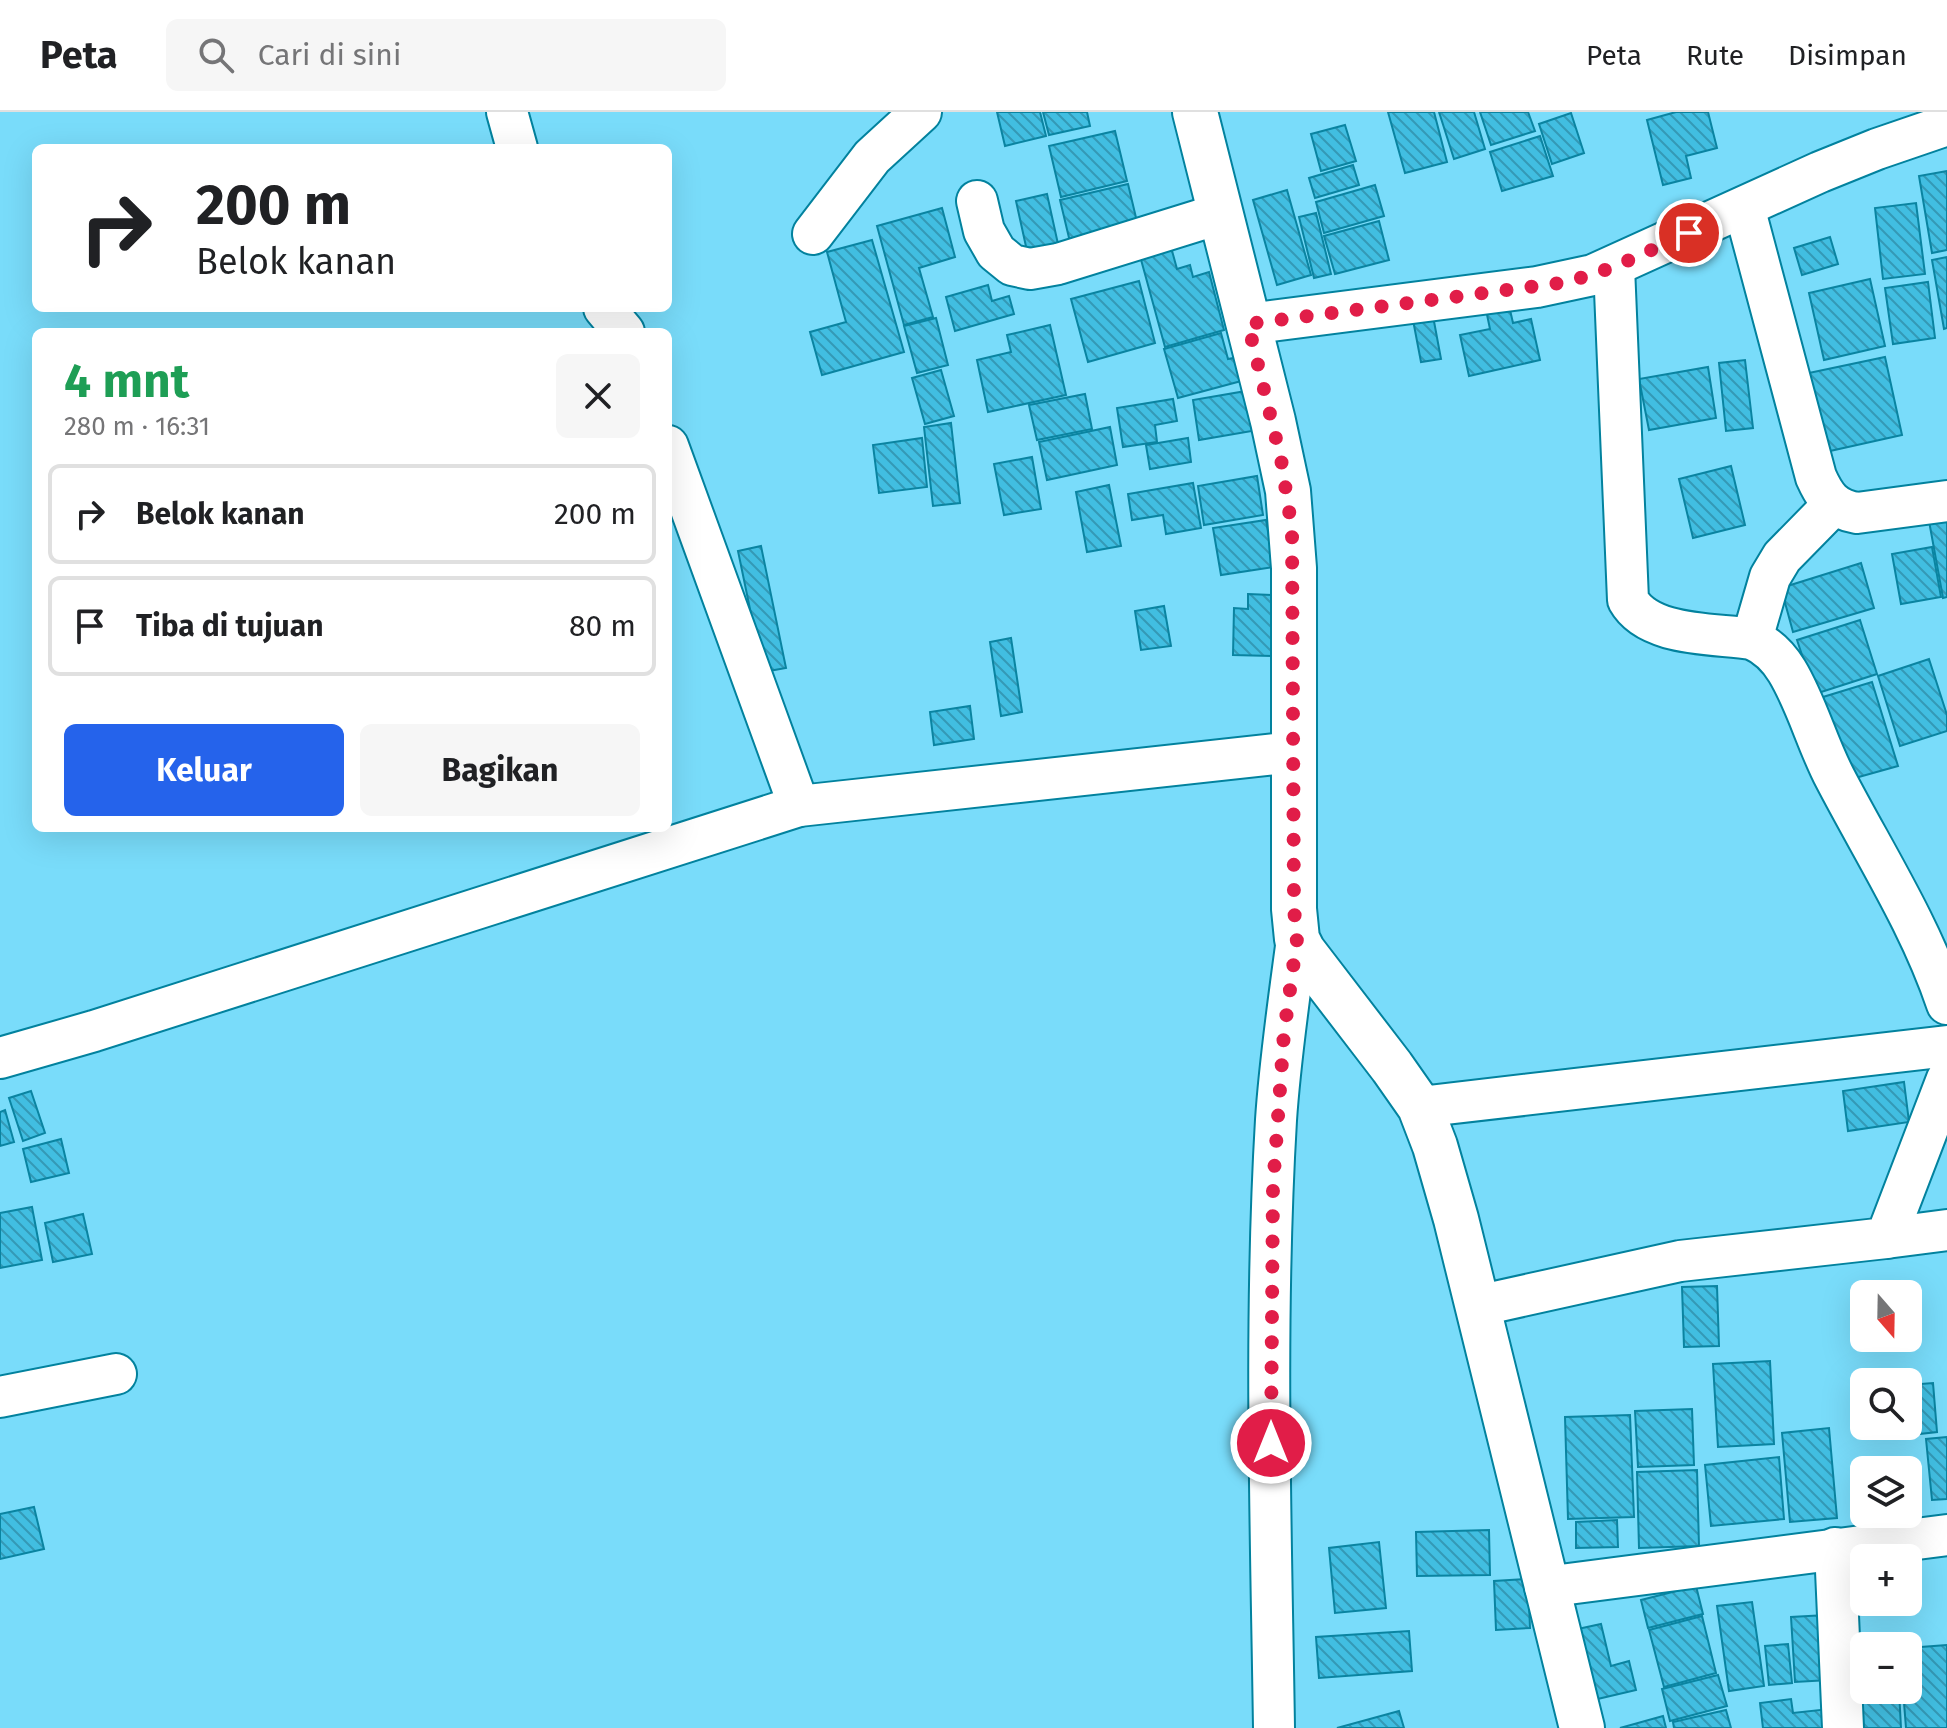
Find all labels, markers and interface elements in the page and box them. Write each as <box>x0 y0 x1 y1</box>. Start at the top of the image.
search box <box>166 19 726 91</box>
text: Peta <box>40 32 118 78</box>
icon: search <box>194 33 238 77</box>
text: Cari di sini <box>258 37 401 73</box>
text: Peta <box>1586 39 1642 72</box>
text: Rute <box>1686 39 1744 72</box>
text: Disimpan <box>1788 39 1907 72</box>
text: 200 m <box>196 172 351 239</box>
icon: right <box>64 176 168 280</box>
pin <box>1655 199 1723 267</box>
icon: arrive <box>1667 211 1711 255</box>
text: Belok kanan <box>196 240 396 284</box>
text: 4 mnt <box>64 352 189 410</box>
button: close <box>556 354 640 438</box>
text: 280 m · 16:31 <box>64 411 210 442</box>
icon: right <box>68 492 112 536</box>
text: Belok kanan <box>136 496 305 532</box>
text: 200 m <box>554 496 636 532</box>
icon: arrive <box>68 604 112 648</box>
text: Tiba di tujuan <box>136 608 323 644</box>
text: 80 m <box>569 608 636 644</box>
button: Keluar <box>64 724 344 816</box>
button: Bagikan <box>360 724 640 816</box>
north arrow <box>1850 1280 1922 1352</box>
map controls <box>1850 1280 1922 1704</box>
button: search <box>1850 1368 1922 1440</box>
position arrow <box>1229 1401 1313 1485</box>
button: layers <box>1850 1456 1922 1528</box>
button: + <box>1850 1544 1922 1616</box>
button: − <box>1850 1632 1922 1704</box>

